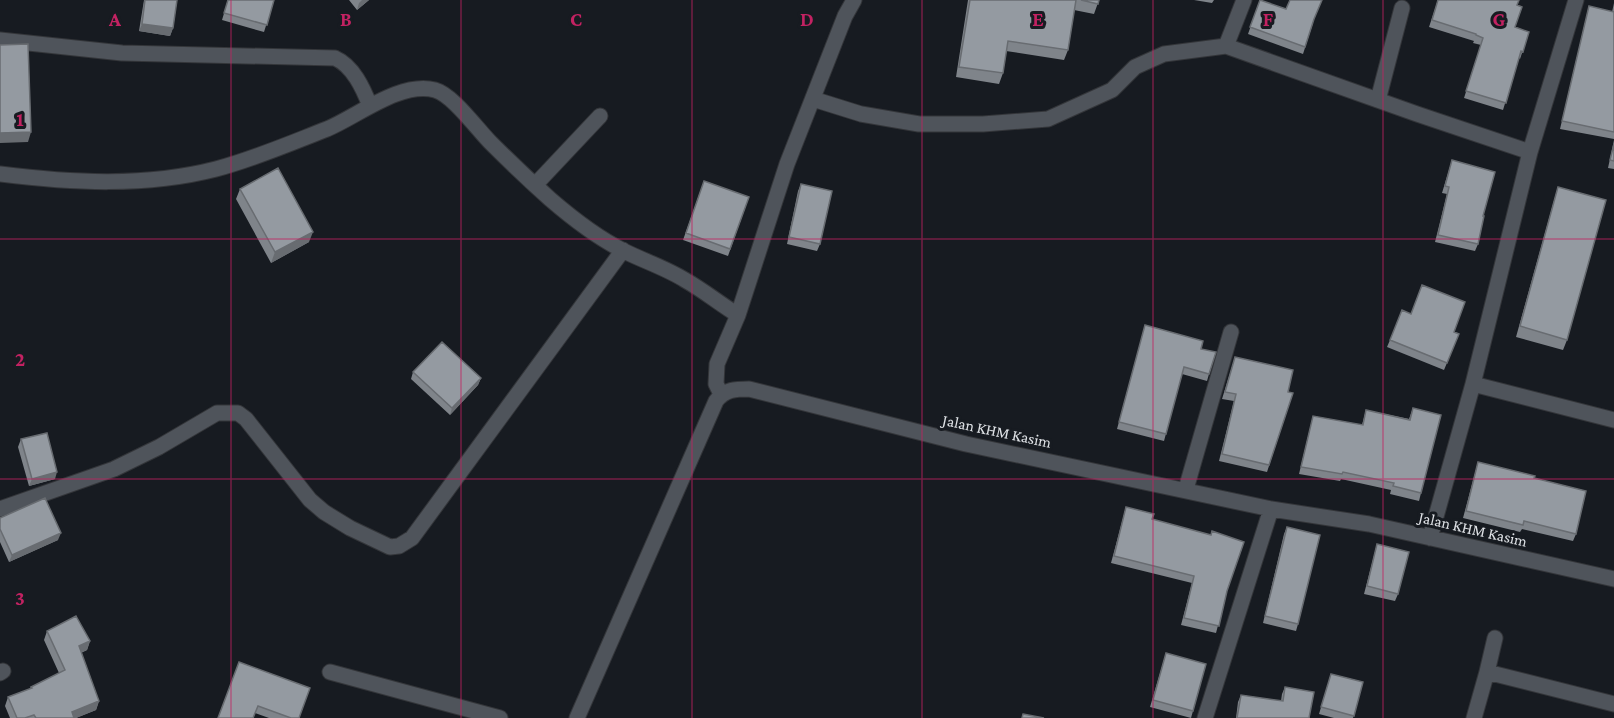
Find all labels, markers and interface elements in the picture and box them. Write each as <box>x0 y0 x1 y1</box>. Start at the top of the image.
text: A <box>108 8 122 30</box>
text: B <box>340 8 352 30</box>
text: C <box>570 8 582 30</box>
text: D <box>800 8 814 30</box>
text: E <box>1032 8 1044 30</box>
text: F <box>1263 8 1274 30</box>
text: G <box>1493 8 1506 30</box>
text: 1 <box>16 108 24 130</box>
text: 2 <box>15 348 25 370</box>
street label: Jalan KHM Kasim <box>939 411 1053 452</box>
street label: Jalan KHM Kasim <box>1415 508 1529 551</box>
text: 3 <box>15 587 25 609</box>

